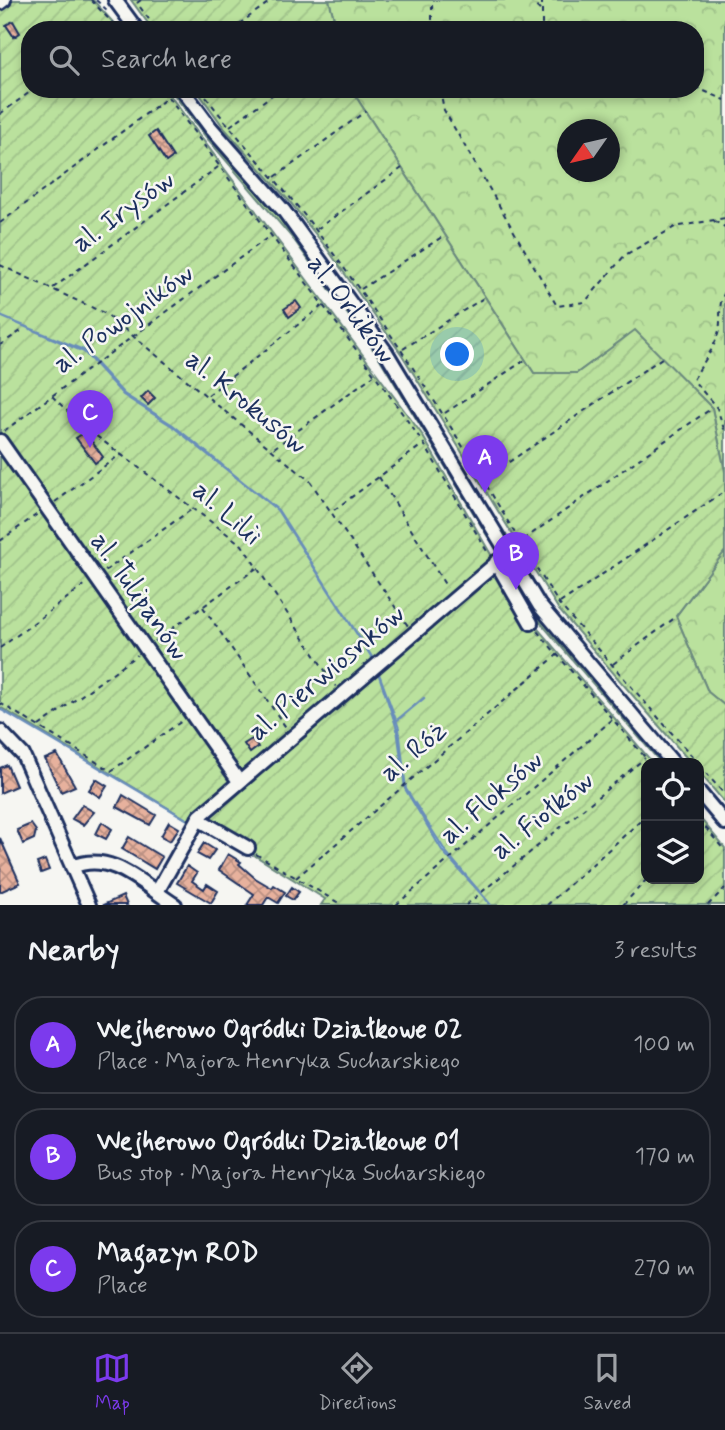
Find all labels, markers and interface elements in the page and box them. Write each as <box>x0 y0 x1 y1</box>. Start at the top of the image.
search box <box>21 21 704 98</box>
icon: search <box>45 41 83 79</box>
text: Search here <box>101 43 232 77</box>
north arrow <box>557 119 620 182</box>
street label: al. Irysów <box>65 162 183 262</box>
street label: al. Orlików <box>298 248 404 372</box>
street label: al. Powojników <box>46 255 202 383</box>
your location <box>440 337 474 371</box>
street label: al. Krokusów <box>177 343 315 463</box>
pin: C <box>67 390 113 448</box>
pin: A <box>462 435 508 493</box>
street label: al. Lilii <box>184 473 270 555</box>
street label: al. Tulipanów <box>81 526 197 668</box>
pin: B <box>493 532 539 590</box>
street label: al. Pierwiosnków <box>241 596 413 750</box>
street label: al. Róż <box>373 713 455 791</box>
street label: al. Floksów <box>432 743 552 853</box>
map controls <box>641 758 704 884</box>
button: locate <box>641 758 704 821</box>
street label: al. Fiołków <box>484 763 602 869</box>
button: layers <box>641 821 704 884</box>
text: Nearby <box>28 931 119 970</box>
text: 3 results <box>614 936 697 966</box>
text: Wejherowo Ogródki Działkowe 02 <box>97 1013 462 1047</box>
text: A <box>45 1030 61 1060</box>
text: 100 m <box>633 1030 695 1060</box>
text: Place · Majora Henryka Sucharskiego <box>97 1047 460 1077</box>
text: Wejherowo Ogródki Działkowe 01 <box>97 1125 460 1159</box>
text: B <box>46 1142 60 1172</box>
text: 170 m <box>635 1142 695 1172</box>
text: Bus stop · Majora Henryka Sucharskiego <box>97 1159 486 1189</box>
text: Magazyn ROD <box>97 1237 259 1271</box>
text: C <box>45 1254 61 1284</box>
text: 270 m <box>634 1254 695 1284</box>
text: Place <box>97 1271 148 1301</box>
tab: Map <box>93 1349 131 1416</box>
tab: Directions <box>318 1349 397 1416</box>
tab: Saved <box>583 1349 631 1416</box>

